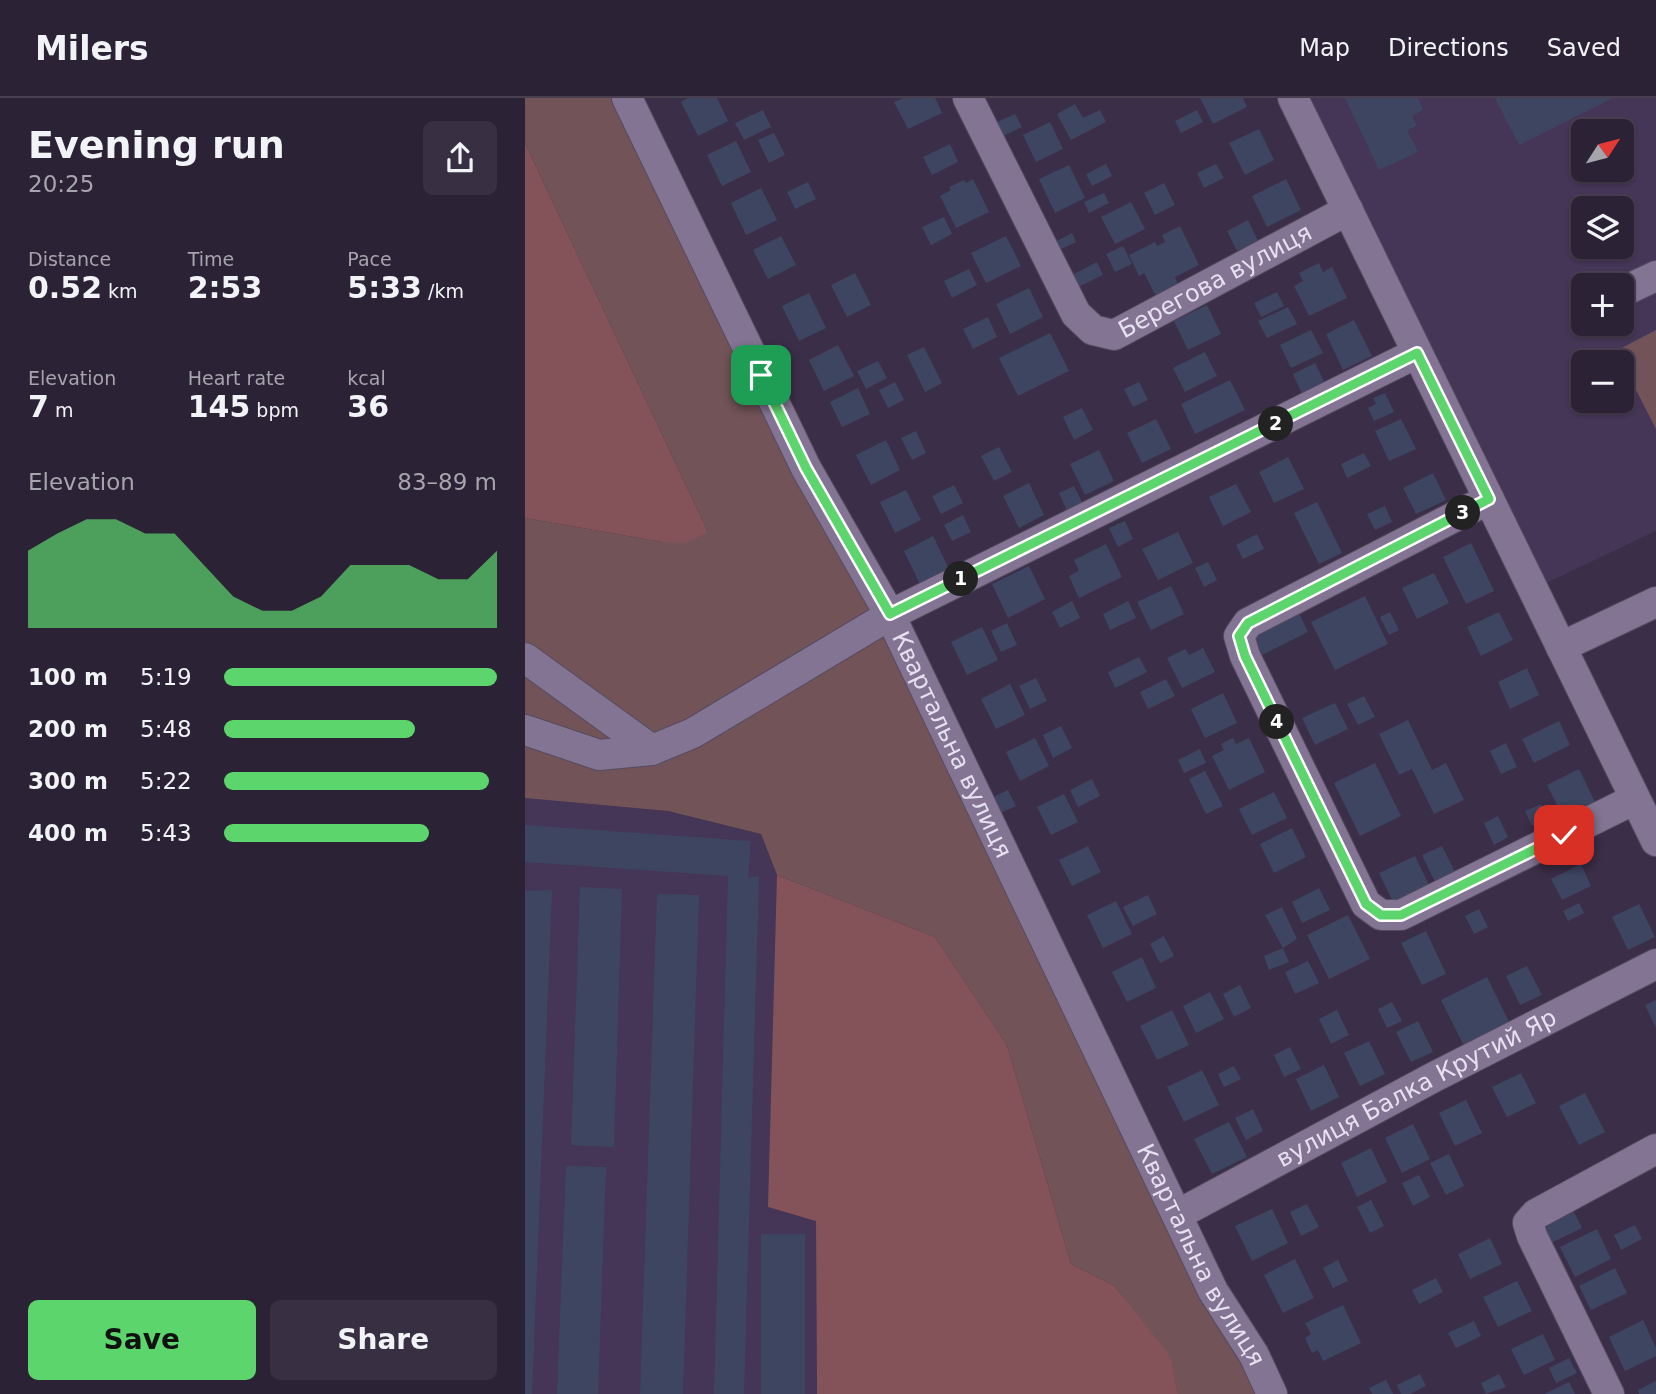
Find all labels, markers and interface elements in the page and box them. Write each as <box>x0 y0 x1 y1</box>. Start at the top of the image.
text: Milers <box>35 29 149 68</box>
text: Map <box>1299 34 1350 62</box>
text: Directions <box>1388 34 1509 62</box>
text: Saved <box>1547 34 1621 62</box>
north arrow <box>1571 119 1635 182</box>
map controls <box>1571 119 1634 413</box>
button: share <box>423 121 497 195</box>
text: Evening run <box>28 123 285 167</box>
text: 20:25 <box>28 171 94 197</box>
button: layers <box>1571 196 1634 259</box>
street label: Берегова вулиця <box>1114 218 1317 344</box>
text: Distance <box>28 248 111 270</box>
text: Time <box>188 248 234 270</box>
text: Pace <box>347 248 392 270</box>
text: 0.52 <box>28 270 102 305</box>
text: 2:53 <box>188 270 262 305</box>
text: 5:33 <box>347 270 422 305</box>
button: + <box>1571 273 1634 336</box>
text: km <box>102 280 138 302</box>
text: /km <box>422 280 464 302</box>
pin <box>731 345 791 405</box>
button: − <box>1571 350 1634 413</box>
icon: arrive <box>742 356 780 394</box>
text: Elevation <box>28 367 116 389</box>
text: Heart rate <box>188 367 285 389</box>
text: kcal <box>347 367 386 389</box>
text: 7 <box>28 389 49 424</box>
text: 145 <box>188 389 250 424</box>
text: 36 <box>347 389 389 424</box>
text: m <box>49 399 73 421</box>
text: bpm <box>250 399 299 421</box>
pin: 2 <box>1259 406 1293 442</box>
text: 2 <box>1269 412 1282 434</box>
text: Elevation <box>28 469 135 495</box>
text: 83–89 m <box>397 469 497 495</box>
pin: 3 <box>1445 496 1481 530</box>
text: 3 <box>1456 501 1469 523</box>
pin: 1 <box>943 561 978 596</box>
text: 1 <box>954 567 967 589</box>
street label: Квартальна вулиця <box>886 627 1018 862</box>
text: 100 m <box>28 664 108 690</box>
text: 5:19 <box>140 664 192 690</box>
pin: 4 <box>1259 704 1295 740</box>
text: 4 <box>1270 710 1283 732</box>
text: 200 m <box>28 716 108 742</box>
text: 5:48 <box>140 716 192 742</box>
text: 300 m <box>28 768 108 794</box>
text: 5:22 <box>140 768 192 794</box>
pin <box>1534 805 1594 865</box>
icon: check <box>1545 816 1583 854</box>
text: 400 m <box>28 820 108 846</box>
text: 5:43 <box>140 820 192 846</box>
street label: вулиця Балка Крутий Яр <box>1272 1003 1561 1173</box>
street label: Квартальна вулиця <box>1131 1139 1271 1370</box>
button: Save <box>28 1300 256 1380</box>
button: Share <box>270 1300 497 1380</box>

